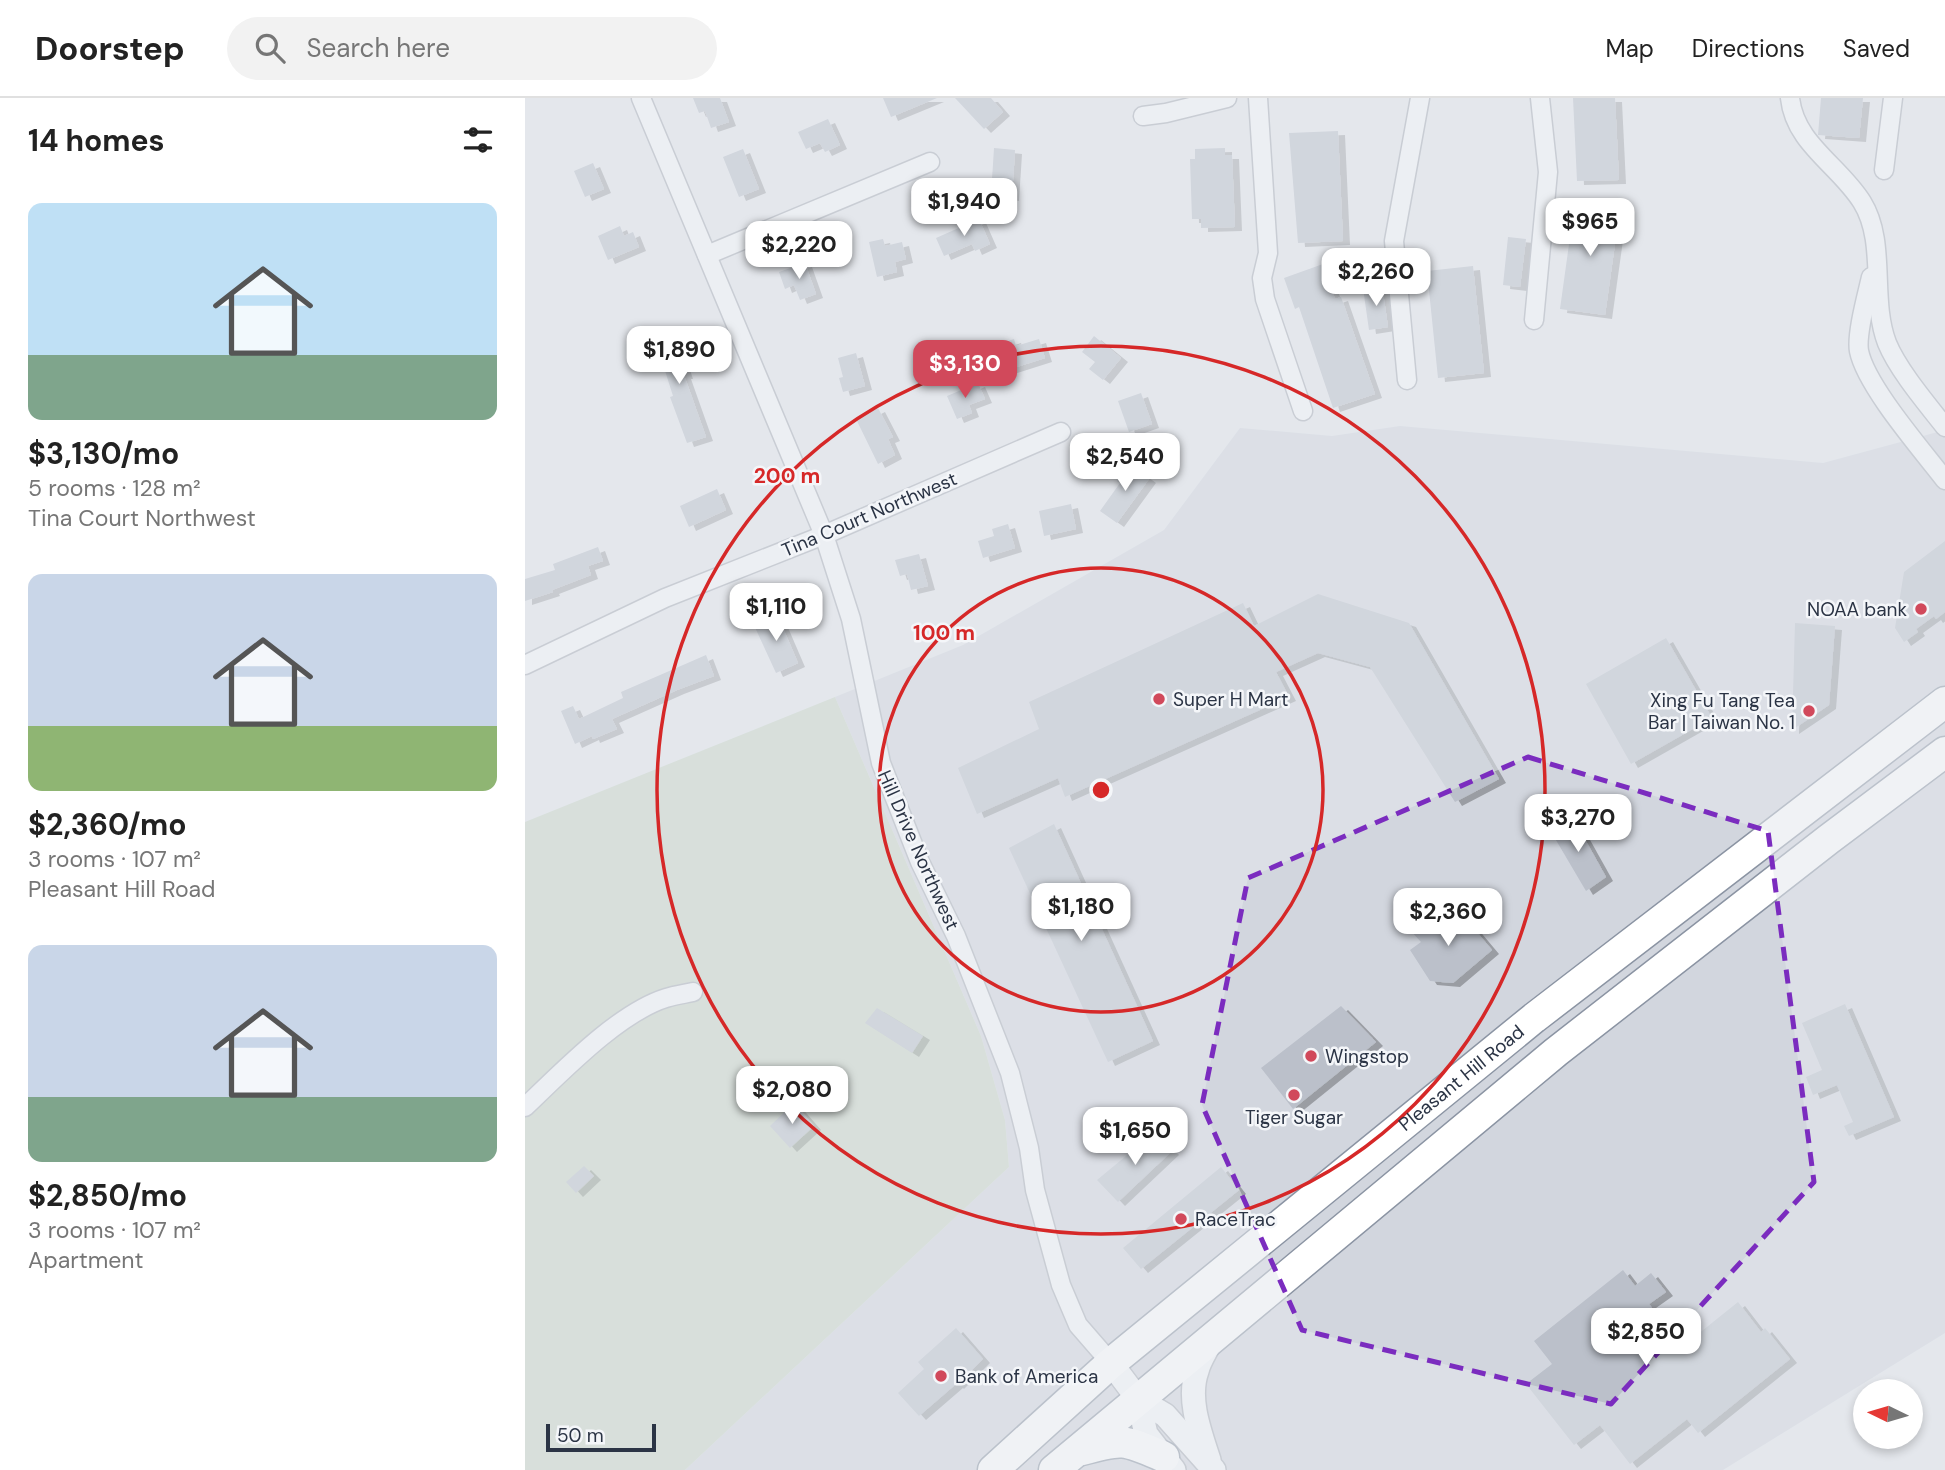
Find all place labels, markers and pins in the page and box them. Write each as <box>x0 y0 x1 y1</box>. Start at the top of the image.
pin: $1,940 <box>907 178 1021 238</box>
pin: $965 <box>1549 198 1631 258</box>
pin: $2,220 <box>742 222 856 281</box>
pin: $2,260 <box>1319 248 1433 308</box>
pin: $1,890 <box>622 327 736 386</box>
pin: $3,130 <box>908 341 1022 400</box>
pin: $2,540 <box>1068 434 1182 493</box>
pin: $1,110 <box>719 584 833 643</box>
place label: NOAA bank <box>1807 597 1907 622</box>
marker: NOAA bank <box>1913 601 1929 617</box>
place label: Super H Mart <box>1173 687 1288 712</box>
place label: Xing Fu Tang Tea Bar | Taiwan No. 1 <box>1648 688 1795 735</box>
marker: Super H Mart <box>1151 691 1167 707</box>
marker: Xing Fu Tang Tea Bar | Taiwan No. 1 <box>1801 703 1817 719</box>
centre of rings <box>1089 778 1113 802</box>
pin: $3,270 <box>1521 794 1635 854</box>
pin: $1,180 <box>1024 884 1138 943</box>
pin: $2,360 <box>1391 888 1505 948</box>
place label: Wingstop <box>1325 1044 1409 1069</box>
marker: Wingstop <box>1303 1048 1319 1064</box>
pin: $2,080 <box>735 1066 849 1126</box>
marker: Tiger Sugar <box>1286 1087 1302 1103</box>
place label: Tiger Sugar <box>1245 1105 1343 1130</box>
pin: $1,650 <box>1078 1108 1192 1167</box>
place label: RaceTrac <box>1195 1207 1276 1232</box>
marker: RaceTrac <box>1173 1211 1189 1227</box>
pin: $2,850 <box>1589 1308 1703 1368</box>
place label: Bank of America <box>955 1364 1098 1389</box>
marker: Bank of America <box>933 1368 949 1384</box>

